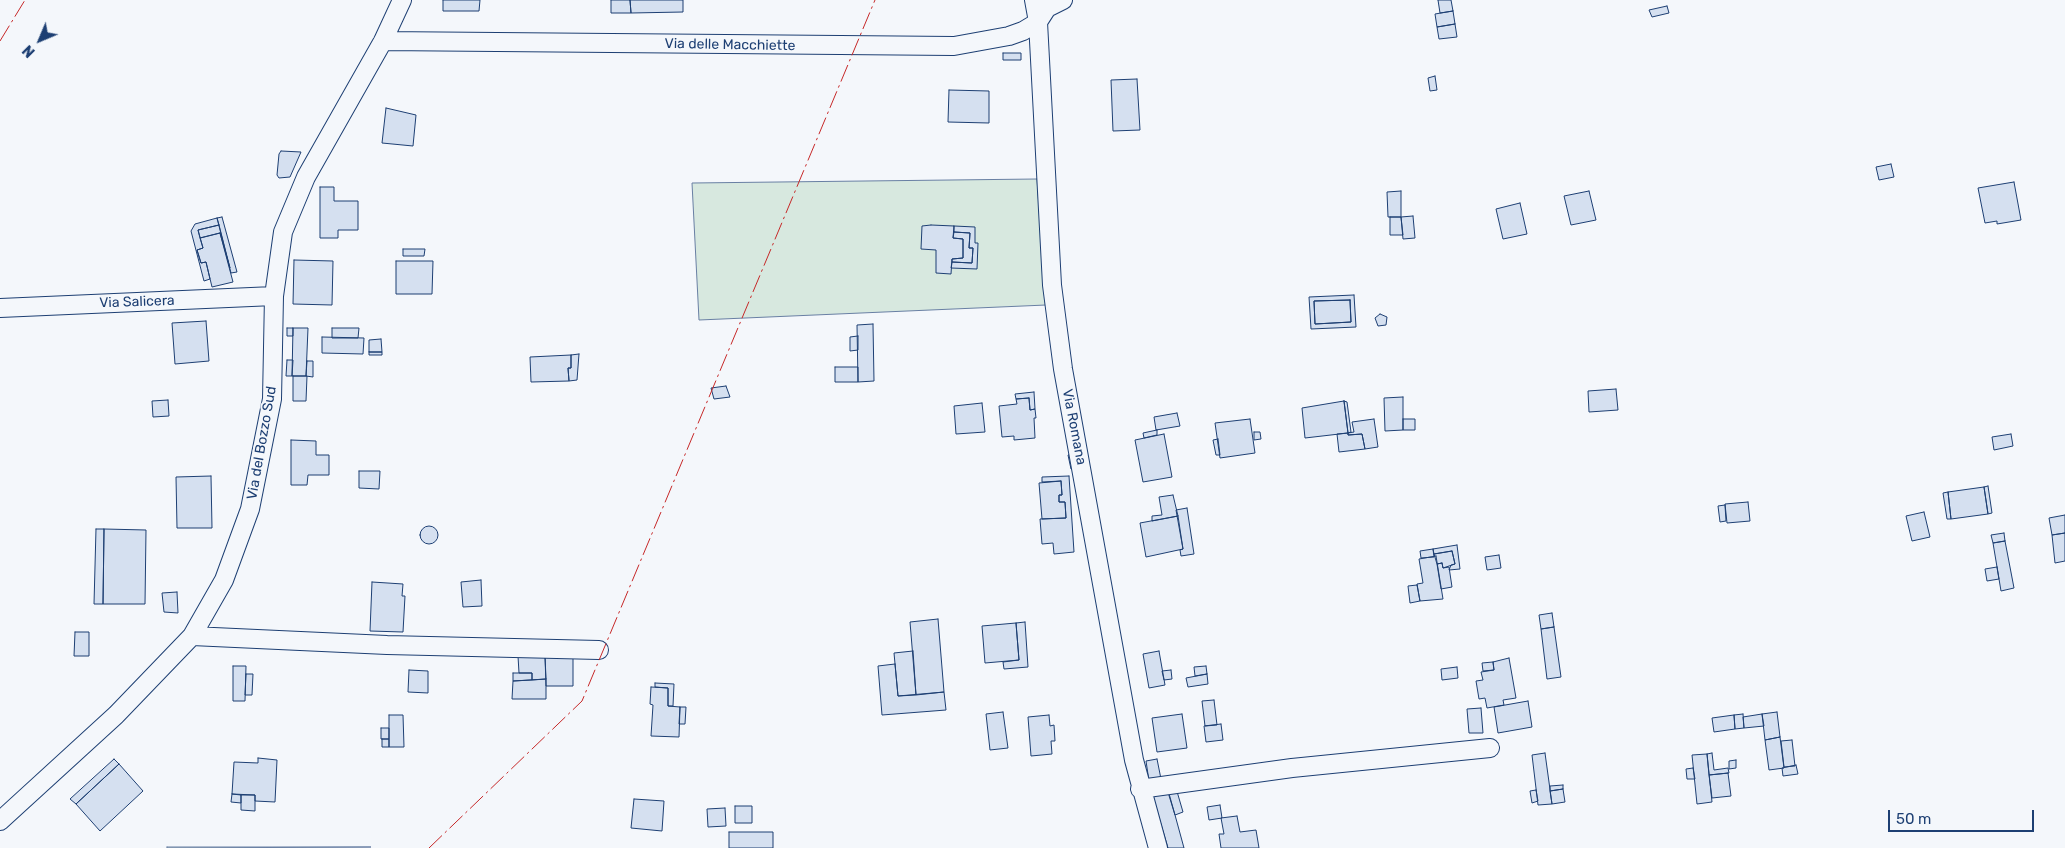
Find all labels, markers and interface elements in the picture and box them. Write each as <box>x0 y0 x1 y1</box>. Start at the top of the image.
north arrow <box>15 15 65 65</box>
street label: Via delle Macchiette <box>665 35 795 55</box>
text: N <box>19 41 39 61</box>
street label: Via Salicera <box>99 292 175 312</box>
street label: Via del Bozzo Sud <box>244 385 280 501</box>
street label: Via Romana <box>1058 388 1090 466</box>
scale bar <box>1890 800 2036 832</box>
text: 50 m <box>1896 810 1931 828</box>

